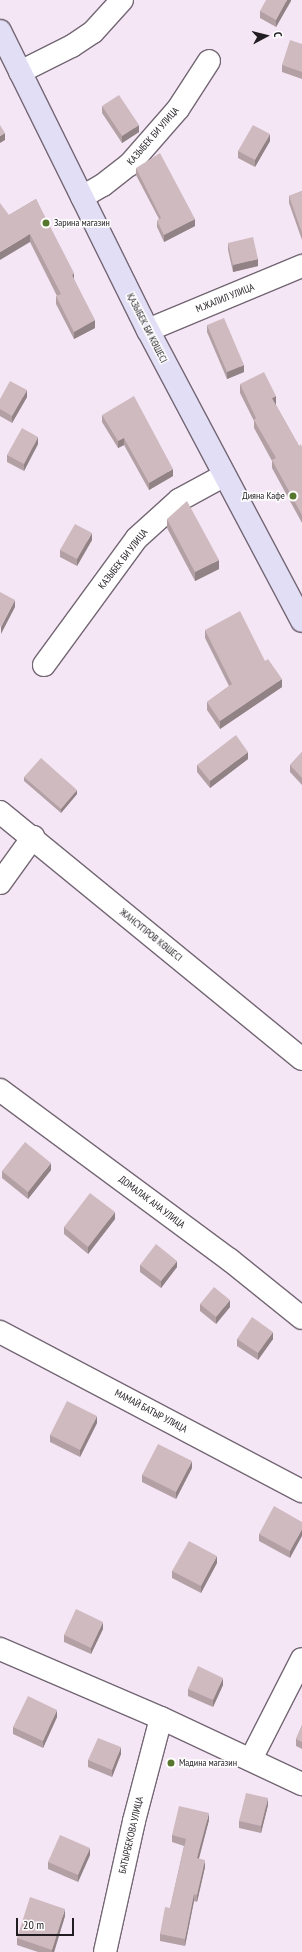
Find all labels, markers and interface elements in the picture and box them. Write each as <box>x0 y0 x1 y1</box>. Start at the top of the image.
north arrow <box>246 16 286 56</box>
text: С <box>271 31 285 38</box>
street label: КАЗЫБЕК БИ УЛИЦА <box>124 104 182 168</box>
place label: Зарина магазин <box>54 217 110 229</box>
marker: Зарина магазин <box>41 218 51 228</box>
street label: М.ЖАЛИЛ УЛИЦА <box>194 281 256 315</box>
street label: ҚАЗЫБЕК БИ КӨШЕСІ <box>124 291 170 365</box>
place label: Дияна Кафе <box>242 490 285 502</box>
marker: Дияна Кафе <box>288 491 298 501</box>
street label: КАЗЫБЕК БИ УЛИЦА <box>96 526 150 592</box>
street label: ЖАНСҮГІРОВ КӨШЕСІ <box>117 906 185 964</box>
street label: ДОМАЛАК АНА УЛИЦА <box>116 1173 188 1231</box>
street label: МАМАЙ БАТЫР УЛИЦА <box>113 1387 189 1435</box>
place label: Мадина магазин <box>179 1757 237 1769</box>
marker: Мадина магазин <box>166 1758 176 1768</box>
street label: БАТЫРБЕКОВА УЛИЦА <box>116 1795 146 1875</box>
scale bar <box>18 1910 76 1936</box>
text: 20 m <box>23 1917 44 1932</box>

